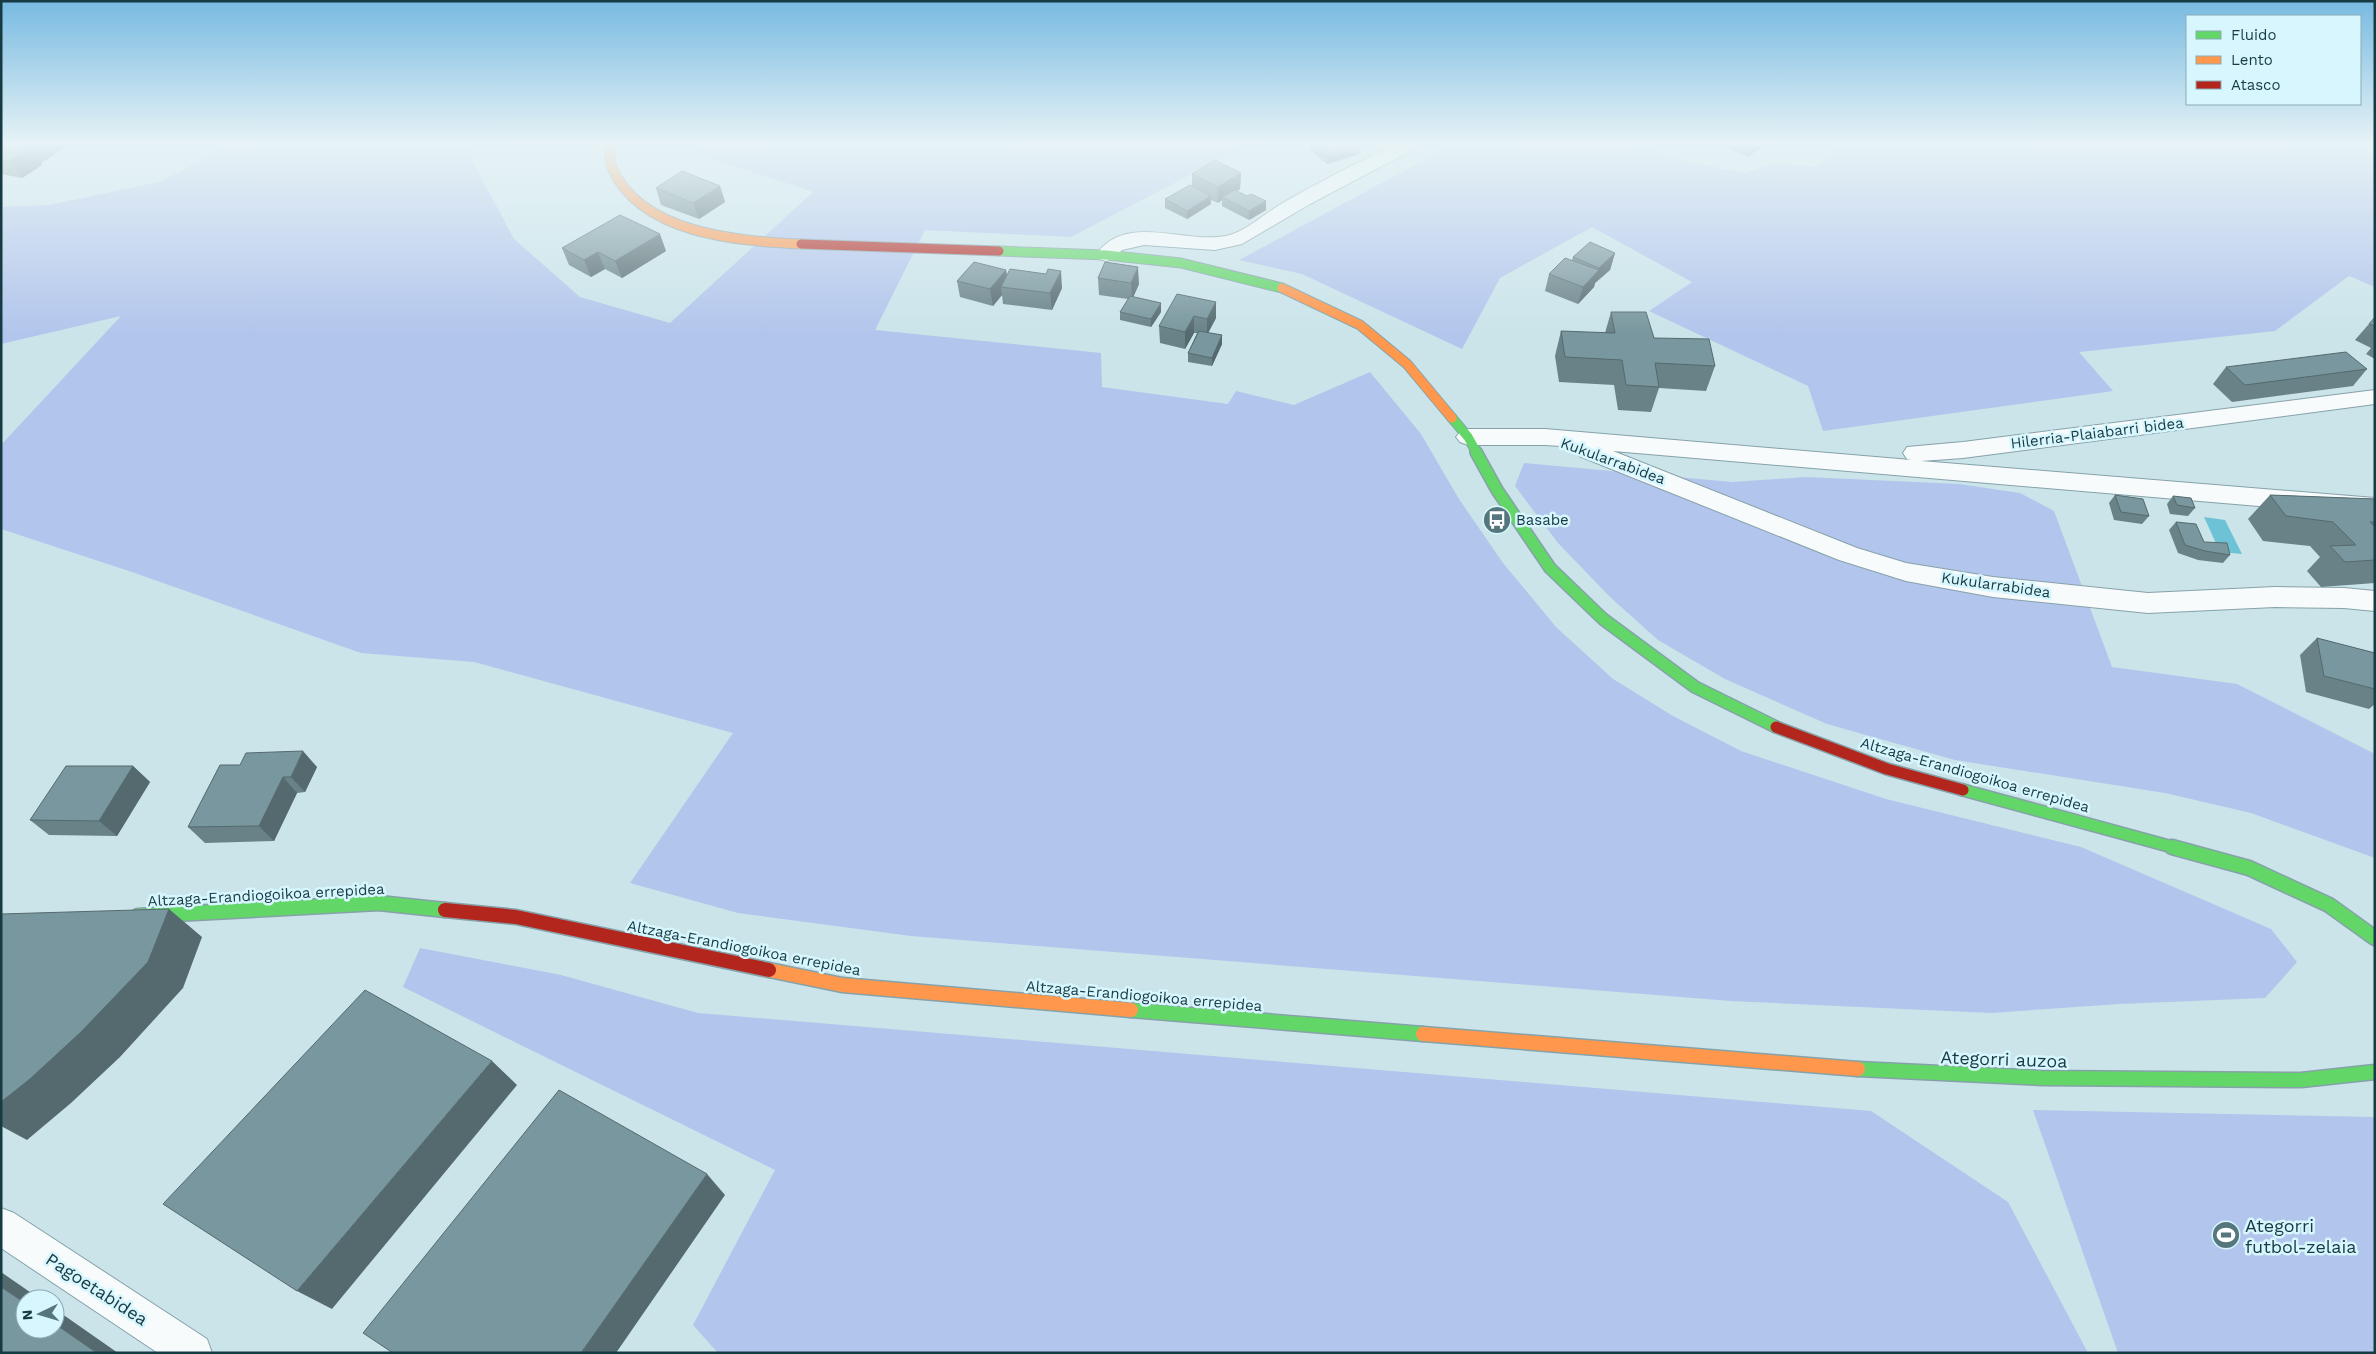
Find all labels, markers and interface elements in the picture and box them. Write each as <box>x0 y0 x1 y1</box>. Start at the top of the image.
legend <box>2186 15 2361 105</box>
text: Fluido <box>2231 26 2276 44</box>
text: Lento <box>2231 51 2273 69</box>
text: Atasco <box>2231 76 2280 94</box>
street label: Hilerria-Plaiabarri bidea <box>2009 413 2185 453</box>
street label: Kukularrabidea <box>1558 434 1668 488</box>
bus stop icon: Basabe <box>1482 505 1512 535</box>
place label: Basabe <box>1516 511 1569 529</box>
street label: Kukularrabidea <box>1940 568 2052 602</box>
street label: Altzaga-Erandiogoikoa errepidea <box>1859 734 2092 816</box>
street label: Altzaga-Erandiogoikoa errepidea <box>147 880 385 910</box>
street label: Altzaga-Erandiogoikoa errepidea <box>626 917 863 980</box>
street label: Altzaga-Erandiogoikoa errepidea <box>1025 977 1263 1015</box>
street label: Ategorri auzoa <box>1940 1046 2068 1072</box>
place label: Ategorri futbol-zelaia <box>2245 1215 2356 1257</box>
sports icon: Ategorri futbol-zelaia <box>2211 1220 2241 1250</box>
street label: Pagoetabidea <box>42 1248 152 1330</box>
north arrow <box>15 1289 65 1339</box>
text: N <box>19 1309 35 1321</box>

